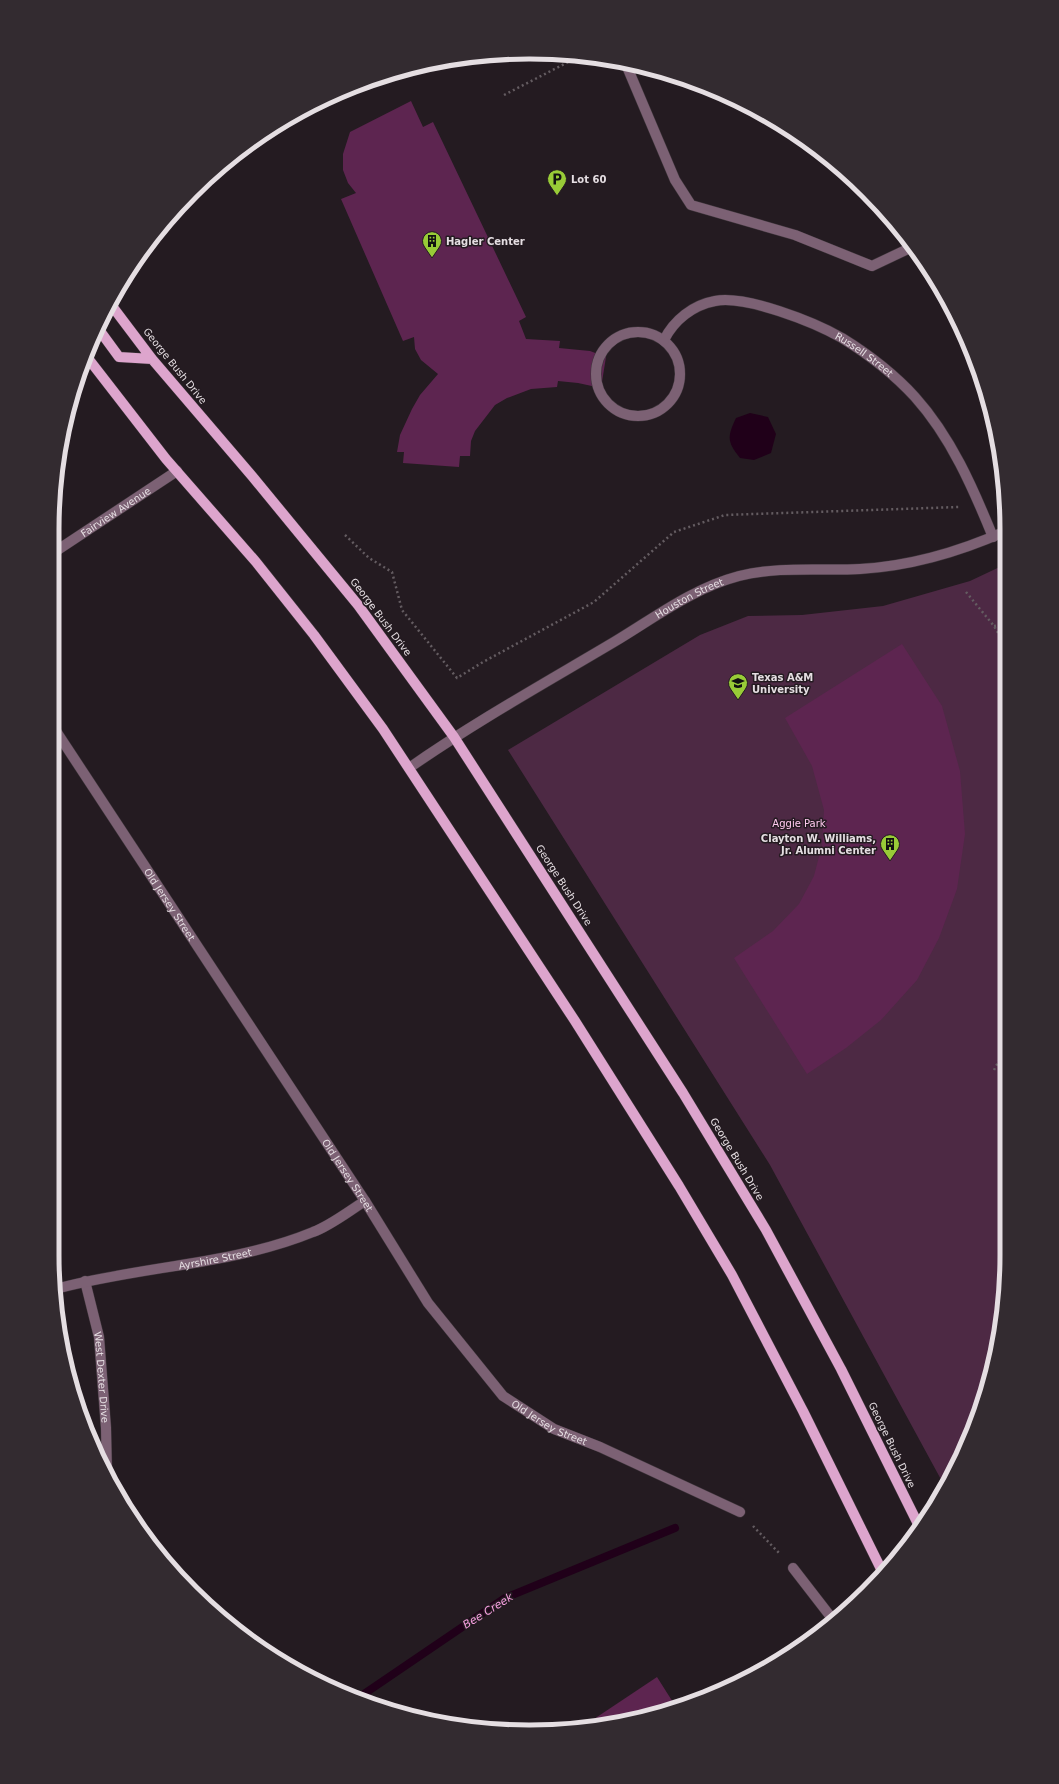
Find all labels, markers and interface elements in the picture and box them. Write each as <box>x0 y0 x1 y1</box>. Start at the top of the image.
parking icon: Lot 60 <box>546 168 568 196</box>
place label: Lot 60 <box>571 174 606 185</box>
building icon: Hagler Center <box>421 230 443 258</box>
place label: Hagler Center <box>446 236 525 247</box>
street label: George Bush Drive <box>141 326 209 406</box>
street label: Russell Street <box>834 330 896 379</box>
street label: Fairview Avenue <box>79 485 153 539</box>
street label: George Bush Drive <box>348 576 414 658</box>
street label: Houston Street <box>653 576 725 620</box>
school or university icon: Texas A&M University <box>727 672 749 700</box>
place label: Texas A&M University <box>752 672 813 695</box>
park label: Aggie Park <box>772 818 826 829</box>
place label: Clayton W. Williams, Jr. Alumni Center <box>761 833 876 856</box>
building icon: Clayton W. Williams, Jr. Alumni Center <box>879 833 901 861</box>
street label: George Bush Drive <box>534 842 594 928</box>
street label: Old Jersey Street <box>142 866 198 943</box>
street label: George Bush Drive <box>708 1116 766 1202</box>
street label: Old Jersey Street <box>320 1137 376 1213</box>
street label: Ayrshire Street <box>178 1246 253 1271</box>
street label: West Dexter Drive <box>92 1330 111 1423</box>
street label: Old Jersey Street <box>510 1398 589 1447</box>
street label: George Bush Drive <box>866 1400 918 1490</box>
water label: Bee Creek <box>461 1590 516 1632</box>

